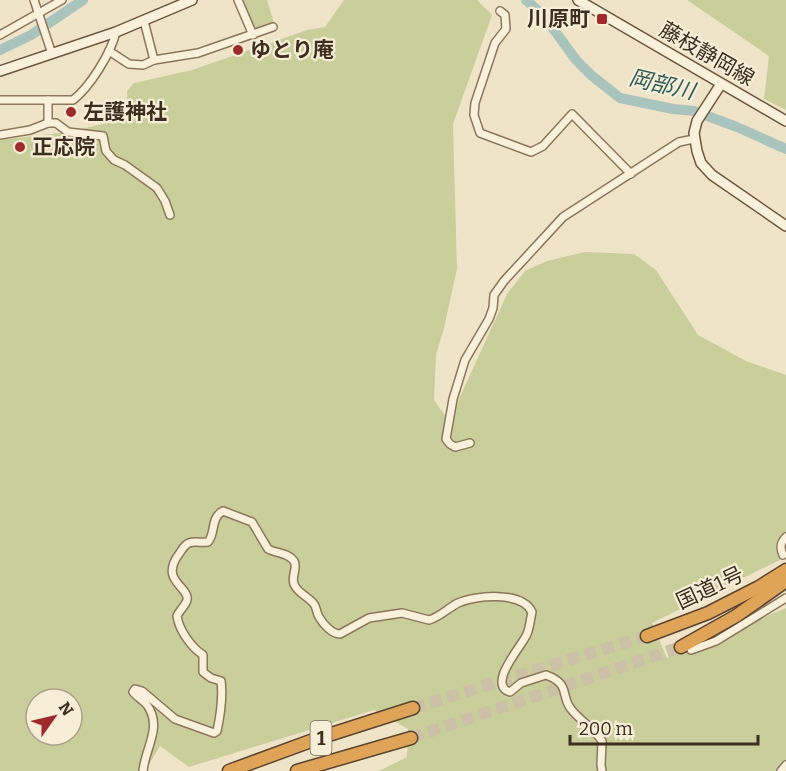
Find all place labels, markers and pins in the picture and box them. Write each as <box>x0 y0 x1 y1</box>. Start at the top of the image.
place label: 川原町 <box>527 6 590 32</box>
marker: 川原町 <box>595 12 609 26</box>
place label: ゆとり庵 <box>250 37 334 63</box>
marker: ゆとり庵 <box>231 43 245 57</box>
place label: 左護神社 <box>83 99 167 125</box>
marker: 左護神社 <box>64 105 78 119</box>
place label: 正応院 <box>32 134 95 160</box>
marker: 正応院 <box>13 140 27 154</box>

